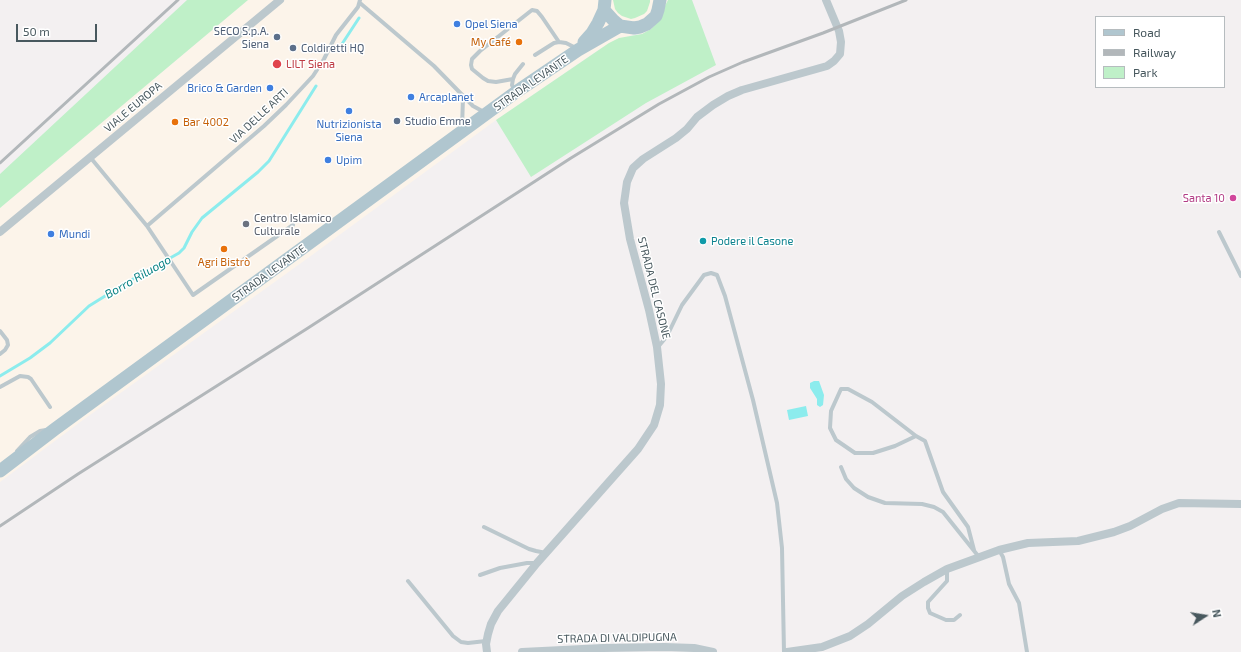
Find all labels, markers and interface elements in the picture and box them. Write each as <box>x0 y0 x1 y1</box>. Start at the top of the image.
scale bar <box>18 16 99 42</box>
legend <box>1095 16 1225 88</box>
place label: Opel Siena <box>465 17 518 31</box>
marker: Opel Siena <box>452 19 462 29</box>
text: 50 m <box>23 24 50 38</box>
place label: SECO S.p.A. Siena <box>214 24 269 50</box>
text: Road <box>1133 25 1161 39</box>
marker: SECO S.p.A. Siena <box>272 32 282 42</box>
place label: My Café <box>471 35 511 49</box>
marker: My Café <box>514 37 524 47</box>
place label: Coldiretti HQ <box>301 41 364 55</box>
marker: Coldiretti HQ <box>288 43 298 53</box>
text: Railway <box>1133 45 1176 59</box>
street label: STRADA LEVANTE <box>491 52 571 114</box>
place label: LILT Siena <box>286 57 335 71</box>
marker: LILT Siena <box>271 58 283 70</box>
text: Park <box>1133 65 1158 79</box>
street label: VIALE EUROPA <box>101 79 165 135</box>
place label: Brico & Garden <box>187 81 262 95</box>
marker: Brico & Garden <box>265 83 275 93</box>
street label: VIA DELLE ARTI <box>227 86 291 146</box>
place label: Arcaplanet <box>419 90 474 104</box>
marker: Arcaplanet <box>406 92 416 102</box>
marker: Nutrizionista Siena <box>344 106 354 116</box>
place label: Studio Emme <box>405 114 471 128</box>
place label: Bar 4002 <box>183 115 229 129</box>
marker: Studio Emme <box>392 116 402 126</box>
marker: Bar 4002 <box>170 117 180 127</box>
place label: Nutrizionista Siena <box>317 117 381 143</box>
place label: Upim <box>336 153 362 167</box>
marker: Upim <box>323 155 333 165</box>
place label: Santa 10 <box>1183 191 1225 205</box>
marker: Santa 10 <box>1228 193 1238 203</box>
place label: Centro Islamico Culturale <box>254 211 331 237</box>
marker: Centro Islamico Culturale <box>241 219 251 229</box>
place label: Mundi <box>59 227 90 241</box>
marker: Mundi <box>46 229 56 239</box>
place label: Podere il Casone <box>711 234 793 248</box>
street label: STRADA DEL CASONE <box>635 236 673 340</box>
marker: Podere il Casone <box>698 236 708 246</box>
street label: STRADA LEVANTE <box>230 242 308 304</box>
marker: Agri Bistrò <box>219 244 229 254</box>
water label: Borro Riluogo <box>102 252 174 302</box>
place label: Agri Bistrò <box>198 255 250 269</box>
north arrow <box>1185 596 1225 636</box>
text: N <box>1210 608 1224 619</box>
street label: STRADA DI VALDIPUGNA <box>557 630 677 646</box>

